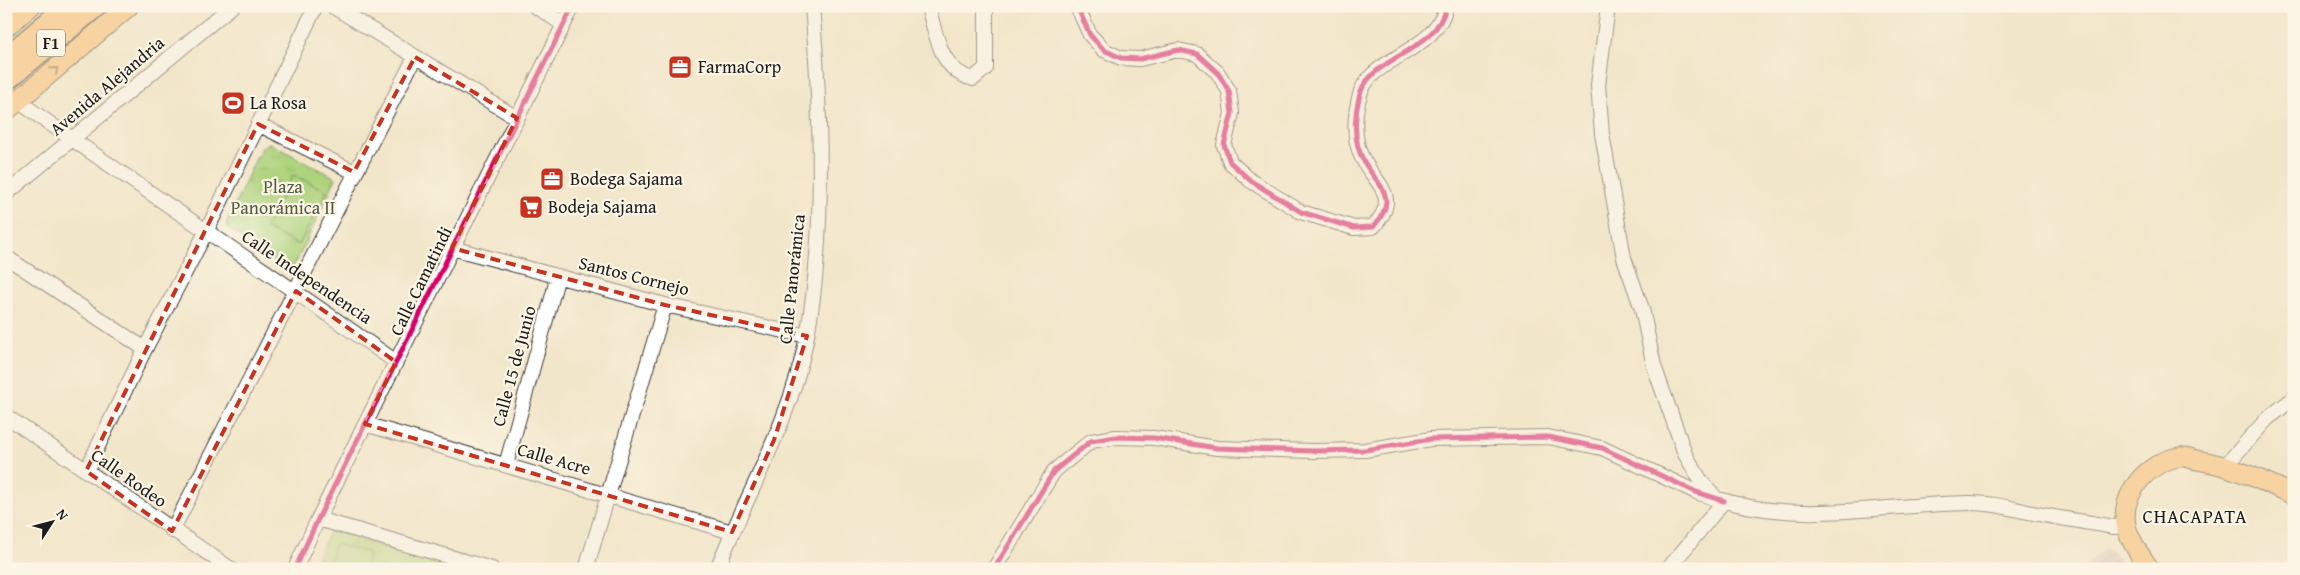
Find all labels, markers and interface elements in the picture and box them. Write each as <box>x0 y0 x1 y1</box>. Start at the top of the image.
road number: F1 <box>37 29 65 56</box>
street label: Avenida Alejandria <box>43 29 170 142</box>
place label: FarmaCorp <box>698 53 782 80</box>
office icon: FarmaCorp <box>667 54 693 80</box>
one-way arrow <box>49 67 58 75</box>
place label: La Rosa <box>250 89 307 116</box>
sports icon: La Rosa <box>220 90 246 116</box>
place label: Bodega Sajama <box>570 165 683 192</box>
office icon: Bodega Sajama <box>539 166 565 192</box>
park label: Plaza Panorámica II <box>231 173 335 221</box>
place label: Bodeja Sajama <box>548 193 657 220</box>
supermarket icon: Bodeja Sajama <box>518 194 544 220</box>
street label: Calle Panorámica <box>771 212 812 345</box>
street label: Calle Camatindi <box>382 222 459 340</box>
street label: Calle Independencia <box>237 223 378 331</box>
street label: Santos Cornejo <box>576 249 692 302</box>
street label: Calle 15 de Junio <box>484 303 543 429</box>
street label: Calle Acre <box>514 435 594 482</box>
street label: Calle Rodeo <box>86 441 173 514</box>
north arrow <box>28 498 78 548</box>
district label: CHACAPATA <box>2142 502 2248 530</box>
text: N <box>52 505 74 525</box>

